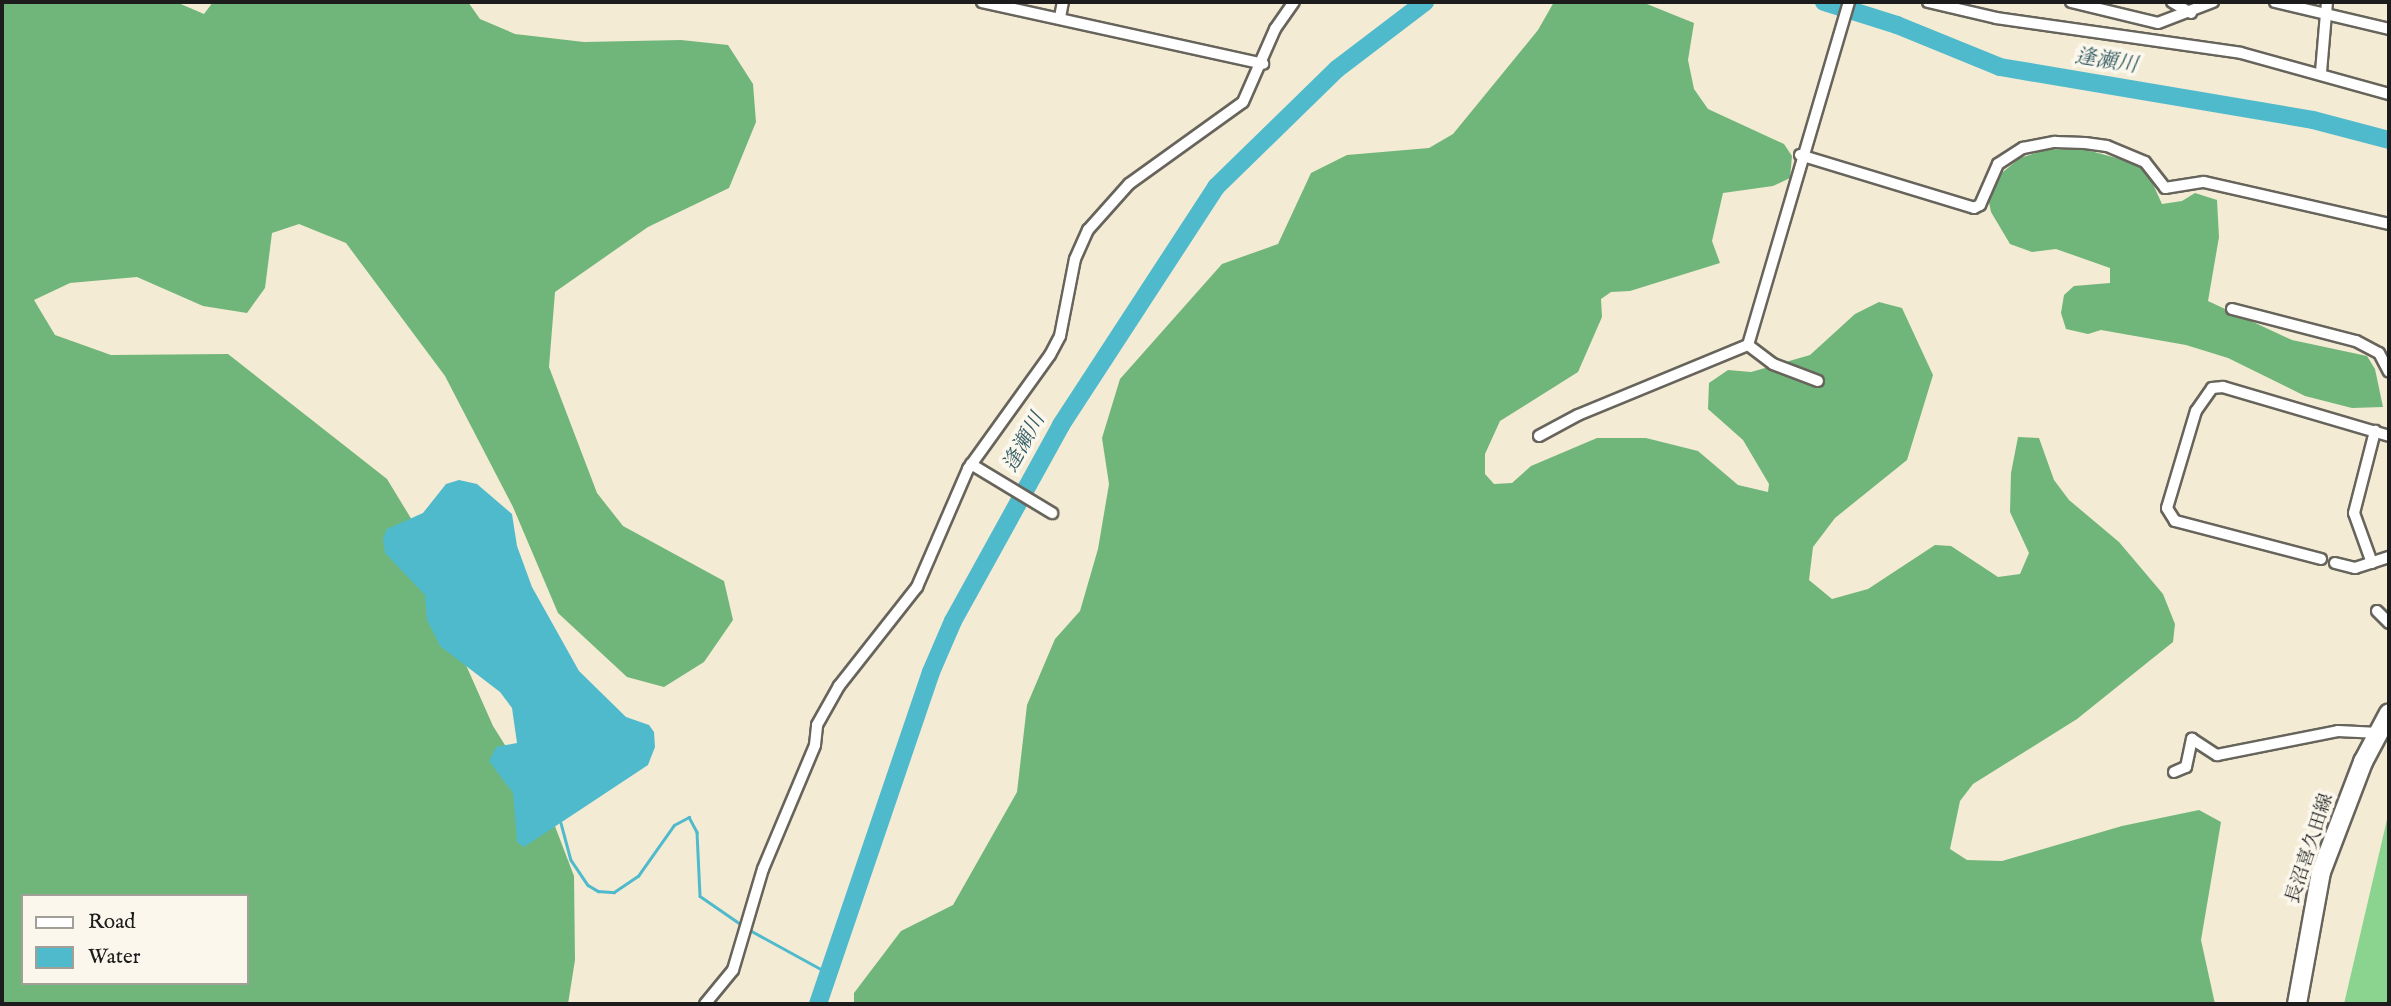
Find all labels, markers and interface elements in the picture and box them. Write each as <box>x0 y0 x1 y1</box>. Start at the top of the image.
water label: 逢瀬川 <box>2073 45 2139 79</box>
water label: 逢瀬川 <box>999 409 1051 477</box>
street label: 長沼喜久田線 <box>2283 791 2339 907</box>
legend <box>21 894 248 985</box>
text: Road <box>88 909 135 936</box>
text: Water <box>88 944 140 971</box>

